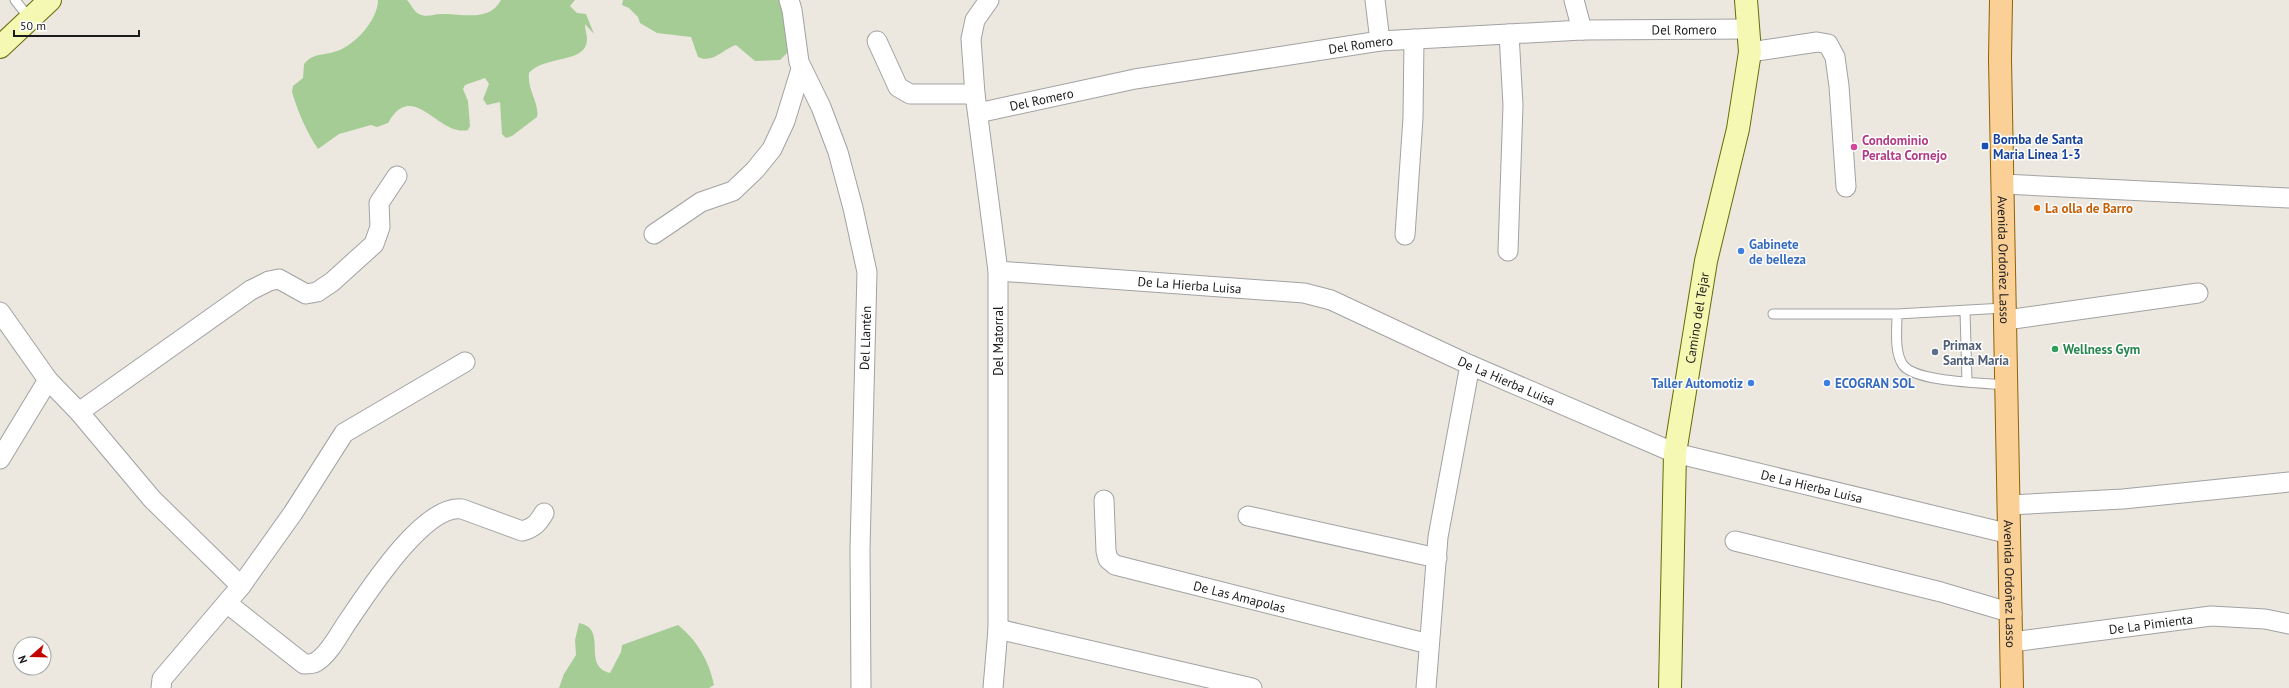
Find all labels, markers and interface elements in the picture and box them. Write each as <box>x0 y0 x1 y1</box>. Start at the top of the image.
scale bar <box>14 12 139 38</box>
text: 50 m <box>20 18 46 33</box>
street label: Del Romero <box>1652 21 1717 39</box>
street label: Del Romero <box>1327 32 1393 58</box>
street label: Del Romero <box>1008 85 1075 115</box>
place label: Bomba de Santa Maria Linea 1-3 <box>1993 131 2083 163</box>
place label: Condominio Peralta Cornejo <box>1862 132 1947 164</box>
marker: Bomba de Santa Maria Linea 1-3 <box>1980 141 1990 151</box>
marker: Condominio Peralta Cornejo <box>1849 142 1859 152</box>
street label: Avenida Ordoñez Lasso <box>1994 196 2013 324</box>
place label: La olla de Barro <box>2045 200 2133 217</box>
marker: La olla de Barro <box>2032 203 2042 213</box>
place label: Gabinete de belleza <box>1749 236 1806 268</box>
marker: Gabinete de belleza <box>1736 246 1746 256</box>
street label: Camino del Tejar <box>1682 270 1713 365</box>
street label: De La Hierba Luisa <box>1137 273 1242 297</box>
street label: Del Llantén <box>856 306 875 371</box>
street label: Del Matorral <box>990 306 1007 376</box>
place label: Primax Santa María <box>1943 337 2009 369</box>
place label: Wellness Gym <box>2063 341 2140 358</box>
marker: Wellness Gym <box>2050 344 2060 354</box>
marker: Primax Santa María <box>1930 347 1940 357</box>
street label: De La Hierba Luisa <box>1455 353 1558 410</box>
place label: Taller Automotiz <box>1651 375 1743 392</box>
place label: ECOGRAN SOL <box>1835 375 1915 392</box>
marker: Taller Automotiz <box>1746 378 1756 388</box>
marker: ECOGRAN SOL <box>1822 378 1832 388</box>
street label: De La Hierba Luisa <box>1759 466 1864 507</box>
street label: Avenida Ordoñez Lasso <box>2000 520 2019 648</box>
street label: De Las Amapolas <box>1192 577 1287 617</box>
street label: De La Pimienta <box>2108 610 2194 638</box>
north arrow <box>12 636 52 676</box>
text: N <box>15 654 30 665</box>

